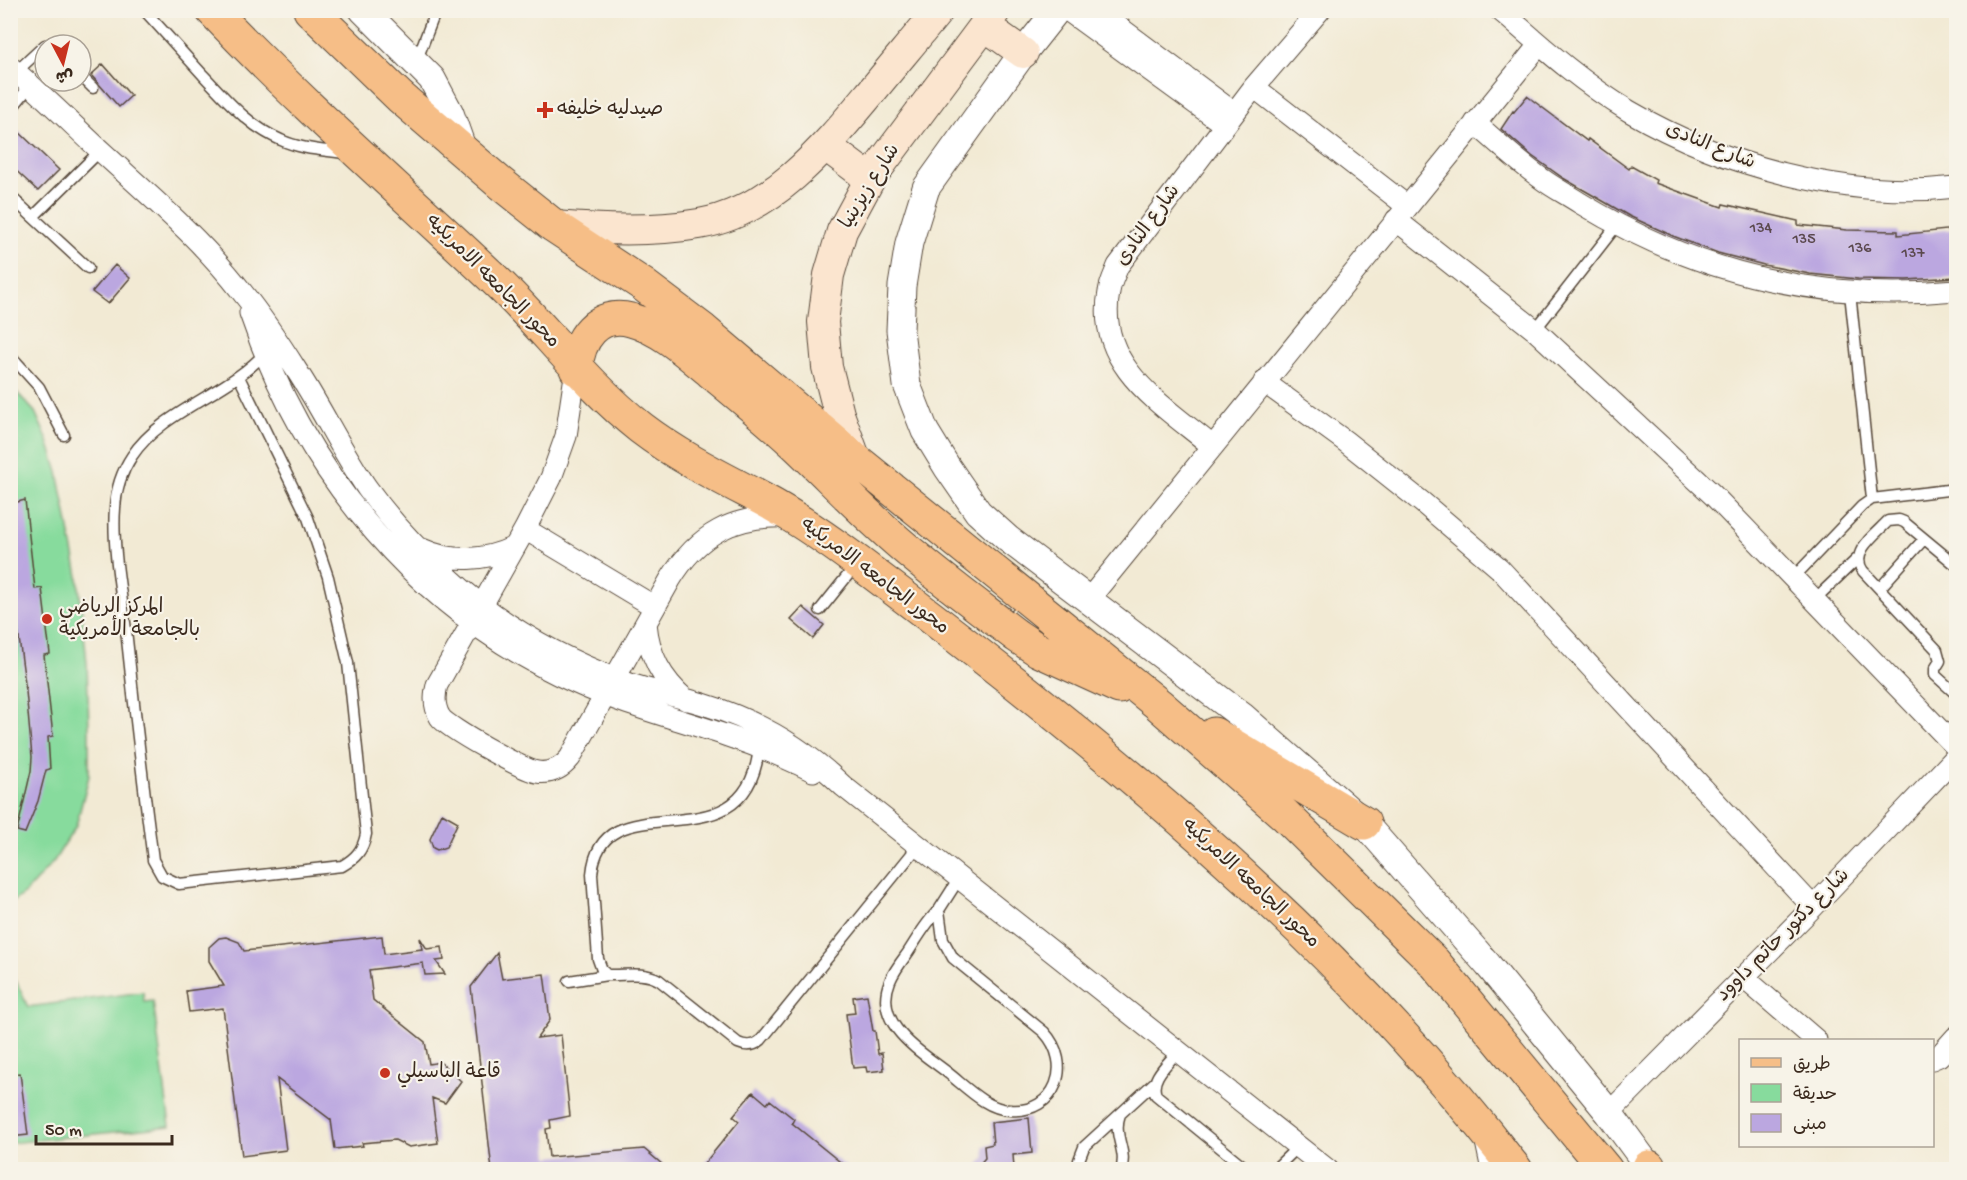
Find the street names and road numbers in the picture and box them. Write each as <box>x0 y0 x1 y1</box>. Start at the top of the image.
street label: شارع النادى <box>1662 118 1759 175</box>
street label: شارع زيزينيا <box>835 140 906 234</box>
street label: شارع النادى <box>1111 180 1186 271</box>
street label: محور الجامعه الامريكيه <box>420 209 565 354</box>
street label: محور الجامعه الامريكيه <box>795 513 953 640</box>
street label: محور الجامعه الامريكيه <box>1176 813 1324 954</box>
street label: شارع دكتور حاتم داوود <box>1712 864 1855 1007</box>

